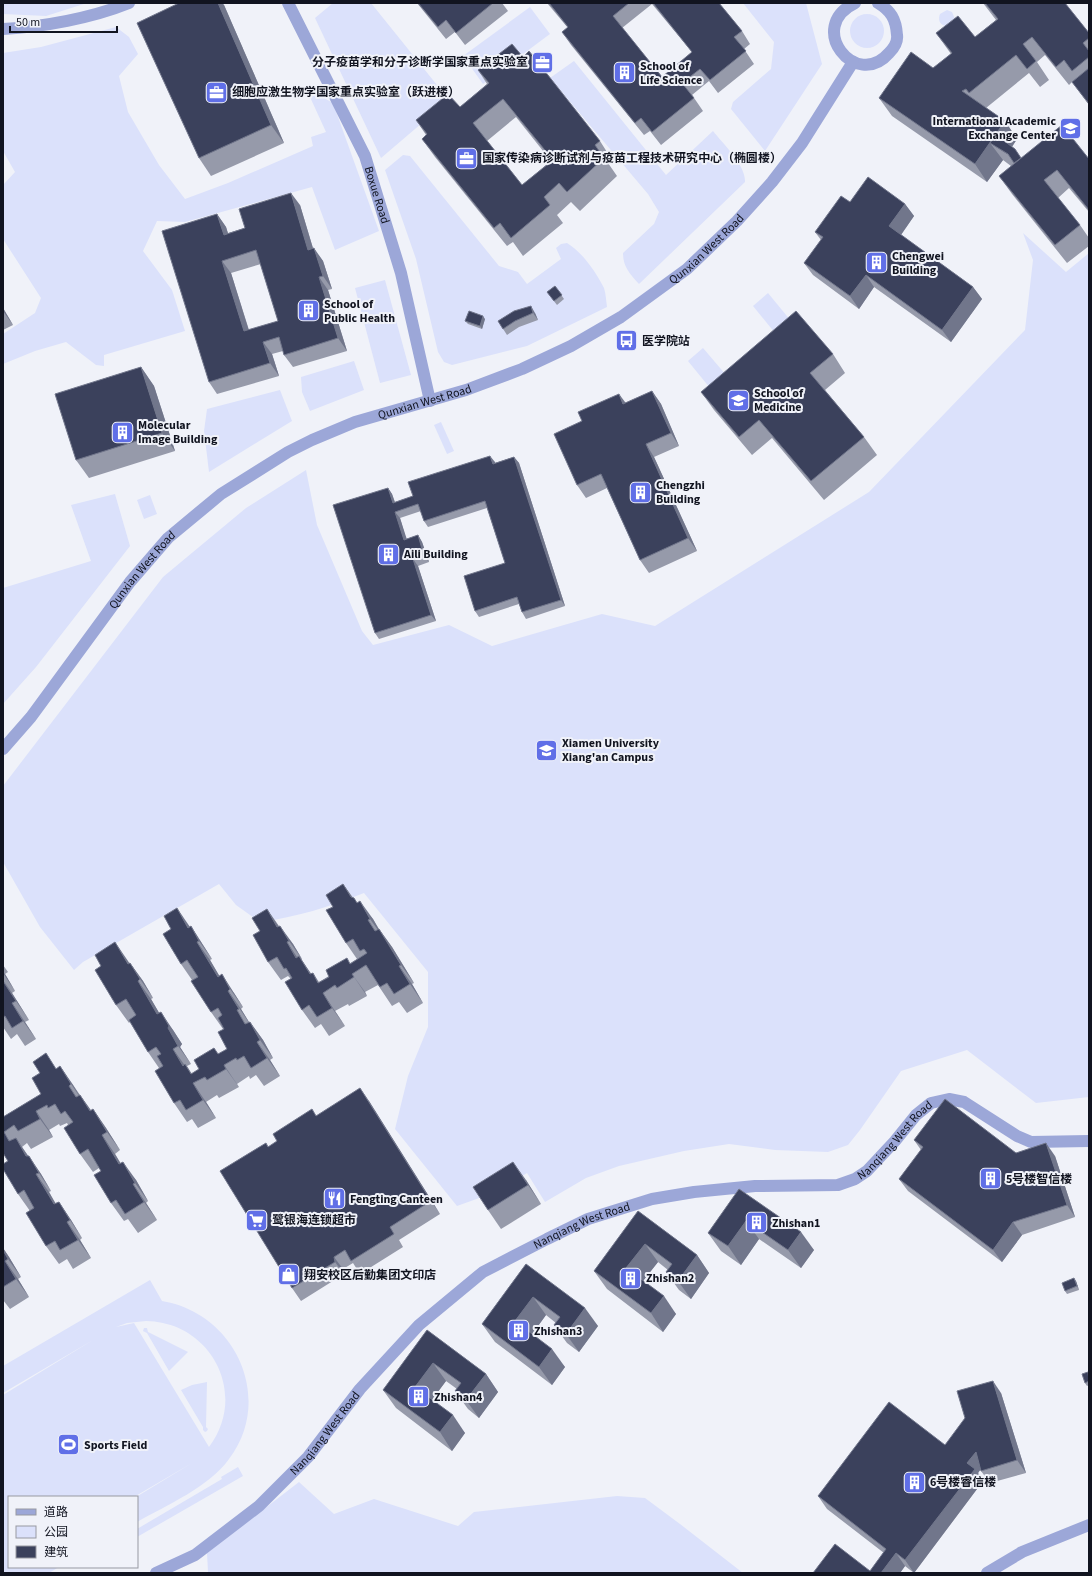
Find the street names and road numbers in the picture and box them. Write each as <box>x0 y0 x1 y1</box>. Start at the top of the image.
street label: Boxue Road <box>360 164 394 226</box>
street label: Qunxian West Road <box>665 210 748 288</box>
street label: Qunxian West Road <box>376 380 474 423</box>
street label: Qunxian West Road <box>105 527 179 612</box>
street label: Nanqiang West Road <box>854 1097 936 1184</box>
street label: Nanqiang West Road <box>530 1198 632 1253</box>
street label: Nanqiang West Road <box>286 1388 364 1479</box>

